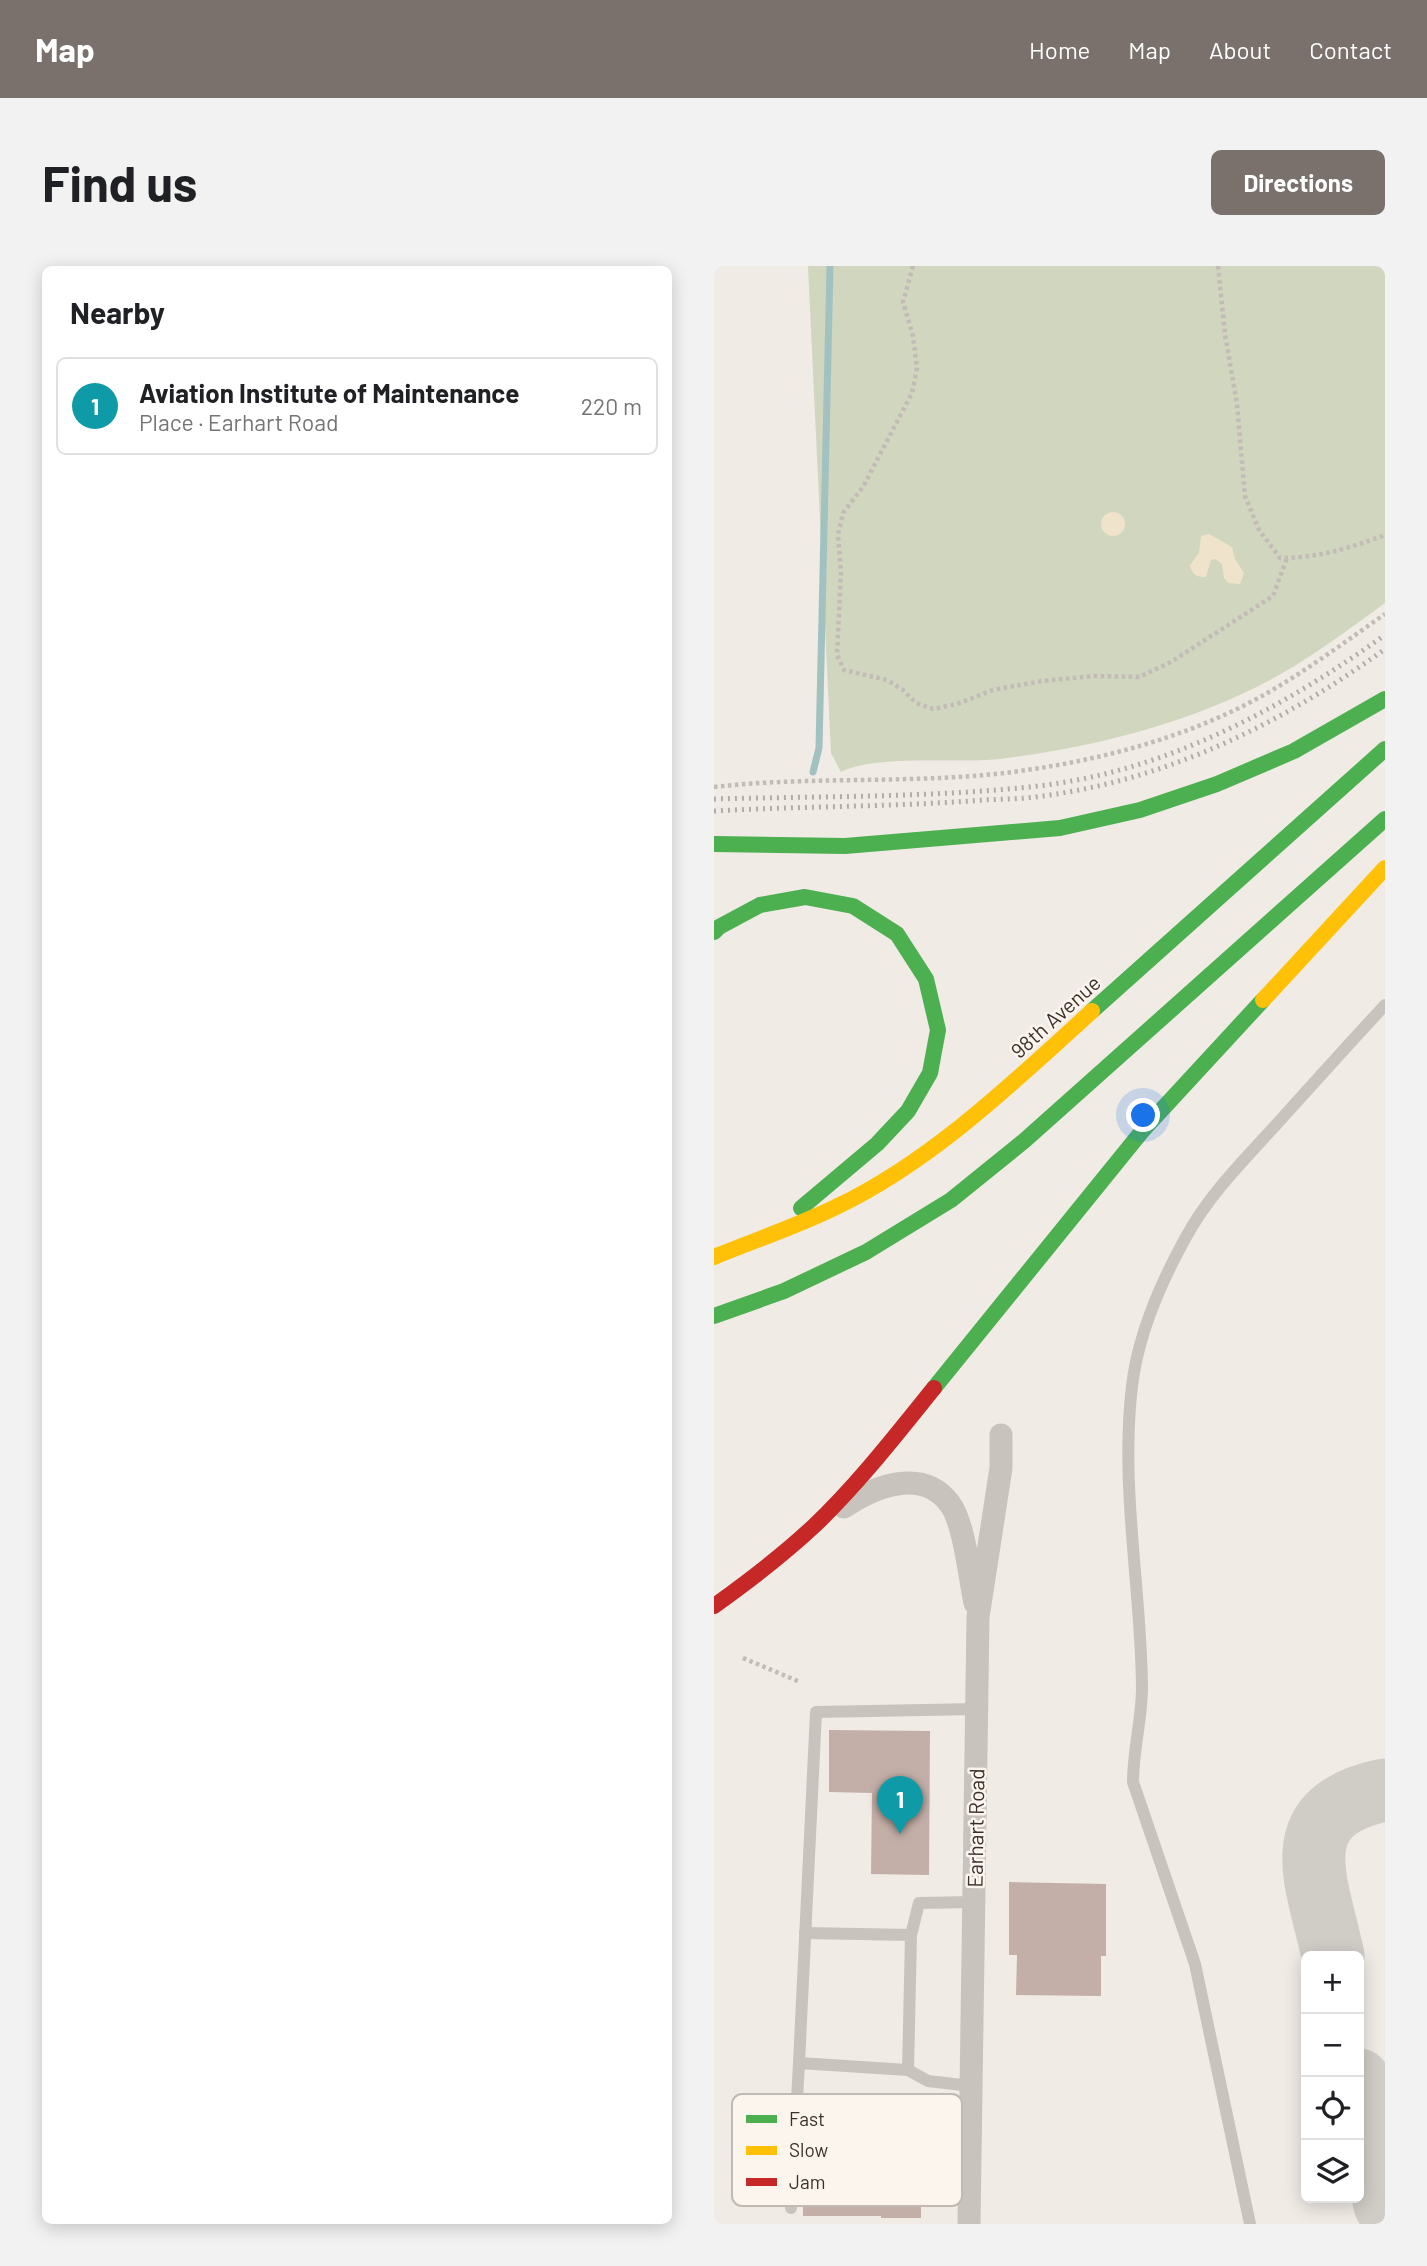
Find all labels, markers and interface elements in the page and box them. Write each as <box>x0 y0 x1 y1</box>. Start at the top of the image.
text: Map <box>35 29 95 69</box>
text: Home <box>1029 35 1090 64</box>
text: Map <box>1128 35 1171 64</box>
text: About <box>1209 35 1271 64</box>
text: Contact <box>1309 35 1392 64</box>
button: Directions <box>1211 150 1385 215</box>
text: Find us <box>42 153 197 212</box>
text: Nearby <box>70 294 165 330</box>
text: Aviation Institute of Maintenance <box>139 377 519 408</box>
text: 1 <box>91 392 99 420</box>
text: 220 m <box>581 392 642 420</box>
text: Place · Earhart Road <box>139 408 339 436</box>
street label: 98th Avenue <box>1005 969 1105 1063</box>
your location <box>1126 1098 1160 1132</box>
street label: Earhart Road <box>961 1768 989 1888</box>
pin: 1 <box>877 1776 923 1834</box>
map controls <box>1301 1951 1364 2203</box>
button: + <box>1301 1951 1364 2014</box>
button: − <box>1301 2014 1364 2077</box>
button: locate <box>1301 2077 1364 2140</box>
legend <box>732 2094 962 2206</box>
text: Fast <box>789 2107 825 2130</box>
text: Slow <box>789 2138 828 2161</box>
button: layers <box>1301 2140 1364 2203</box>
text: Jam <box>789 2170 825 2193</box>

